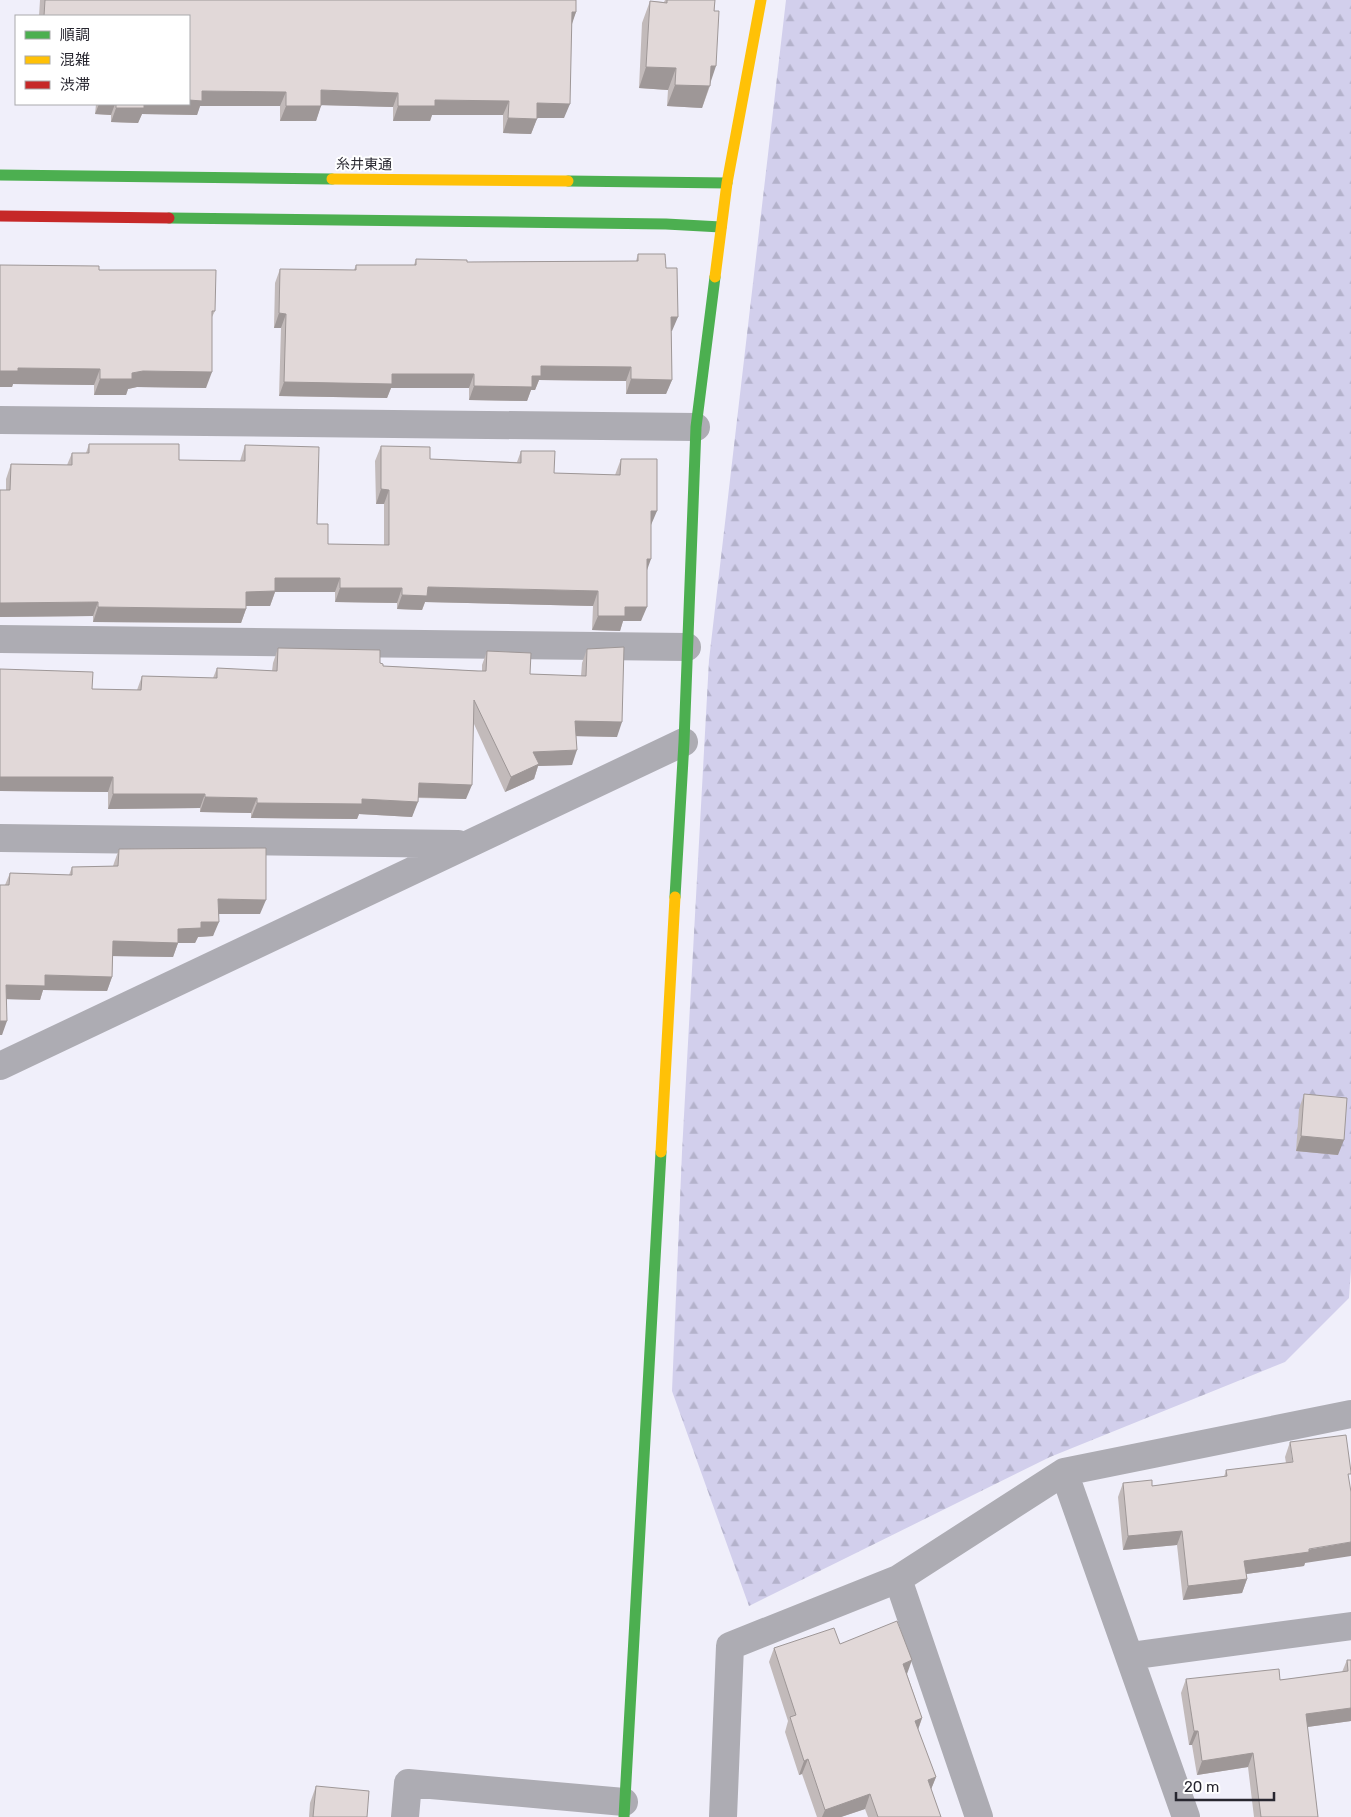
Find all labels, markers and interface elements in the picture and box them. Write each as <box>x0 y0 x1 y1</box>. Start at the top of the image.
legend <box>15 15 190 105</box>
text: 順調 <box>60 26 90 44</box>
text: 混雑 <box>60 51 90 69</box>
text: 渋滞 <box>60 76 90 94</box>
street label: 糸井東通 <box>336 156 392 173</box>
scale bar <box>1176 1770 1274 1802</box>
text: 20 m <box>1184 1778 1219 1796</box>

